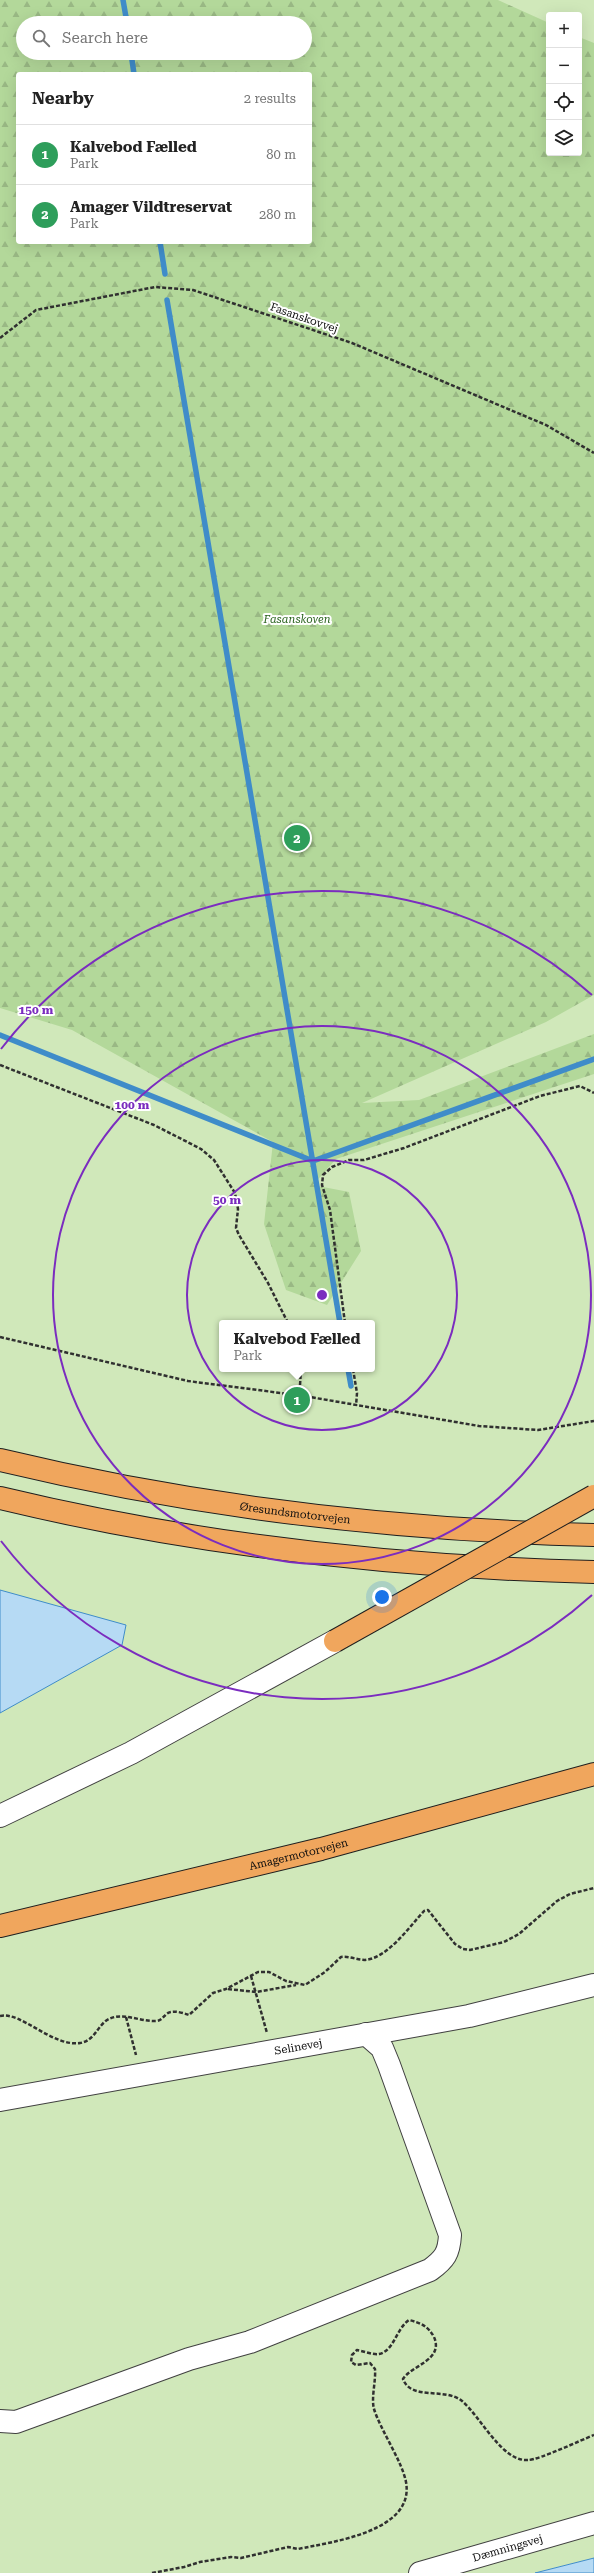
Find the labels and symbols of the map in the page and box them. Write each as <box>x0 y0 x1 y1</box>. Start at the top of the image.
street label: Fasanskovvej <box>268 300 340 336</box>
park label: Fasanskoven <box>263 613 331 626</box>
pin: 2 <box>284 823 310 853</box>
text: 150 m <box>19 1003 54 1017</box>
text: 100 m <box>115 1098 150 1112</box>
text: 50 m <box>213 1193 241 1207</box>
centre of rings <box>315 1288 329 1302</box>
pin: 1 <box>284 1385 310 1415</box>
street label: Øresundsmotorvejen <box>239 1499 351 1526</box>
your location <box>372 1587 392 1607</box>
street label: Amagermotorvejen <box>248 1835 349 1873</box>
street label: Selinevej <box>273 2036 323 2057</box>
street label: Dæmningsvej <box>471 2532 544 2564</box>

